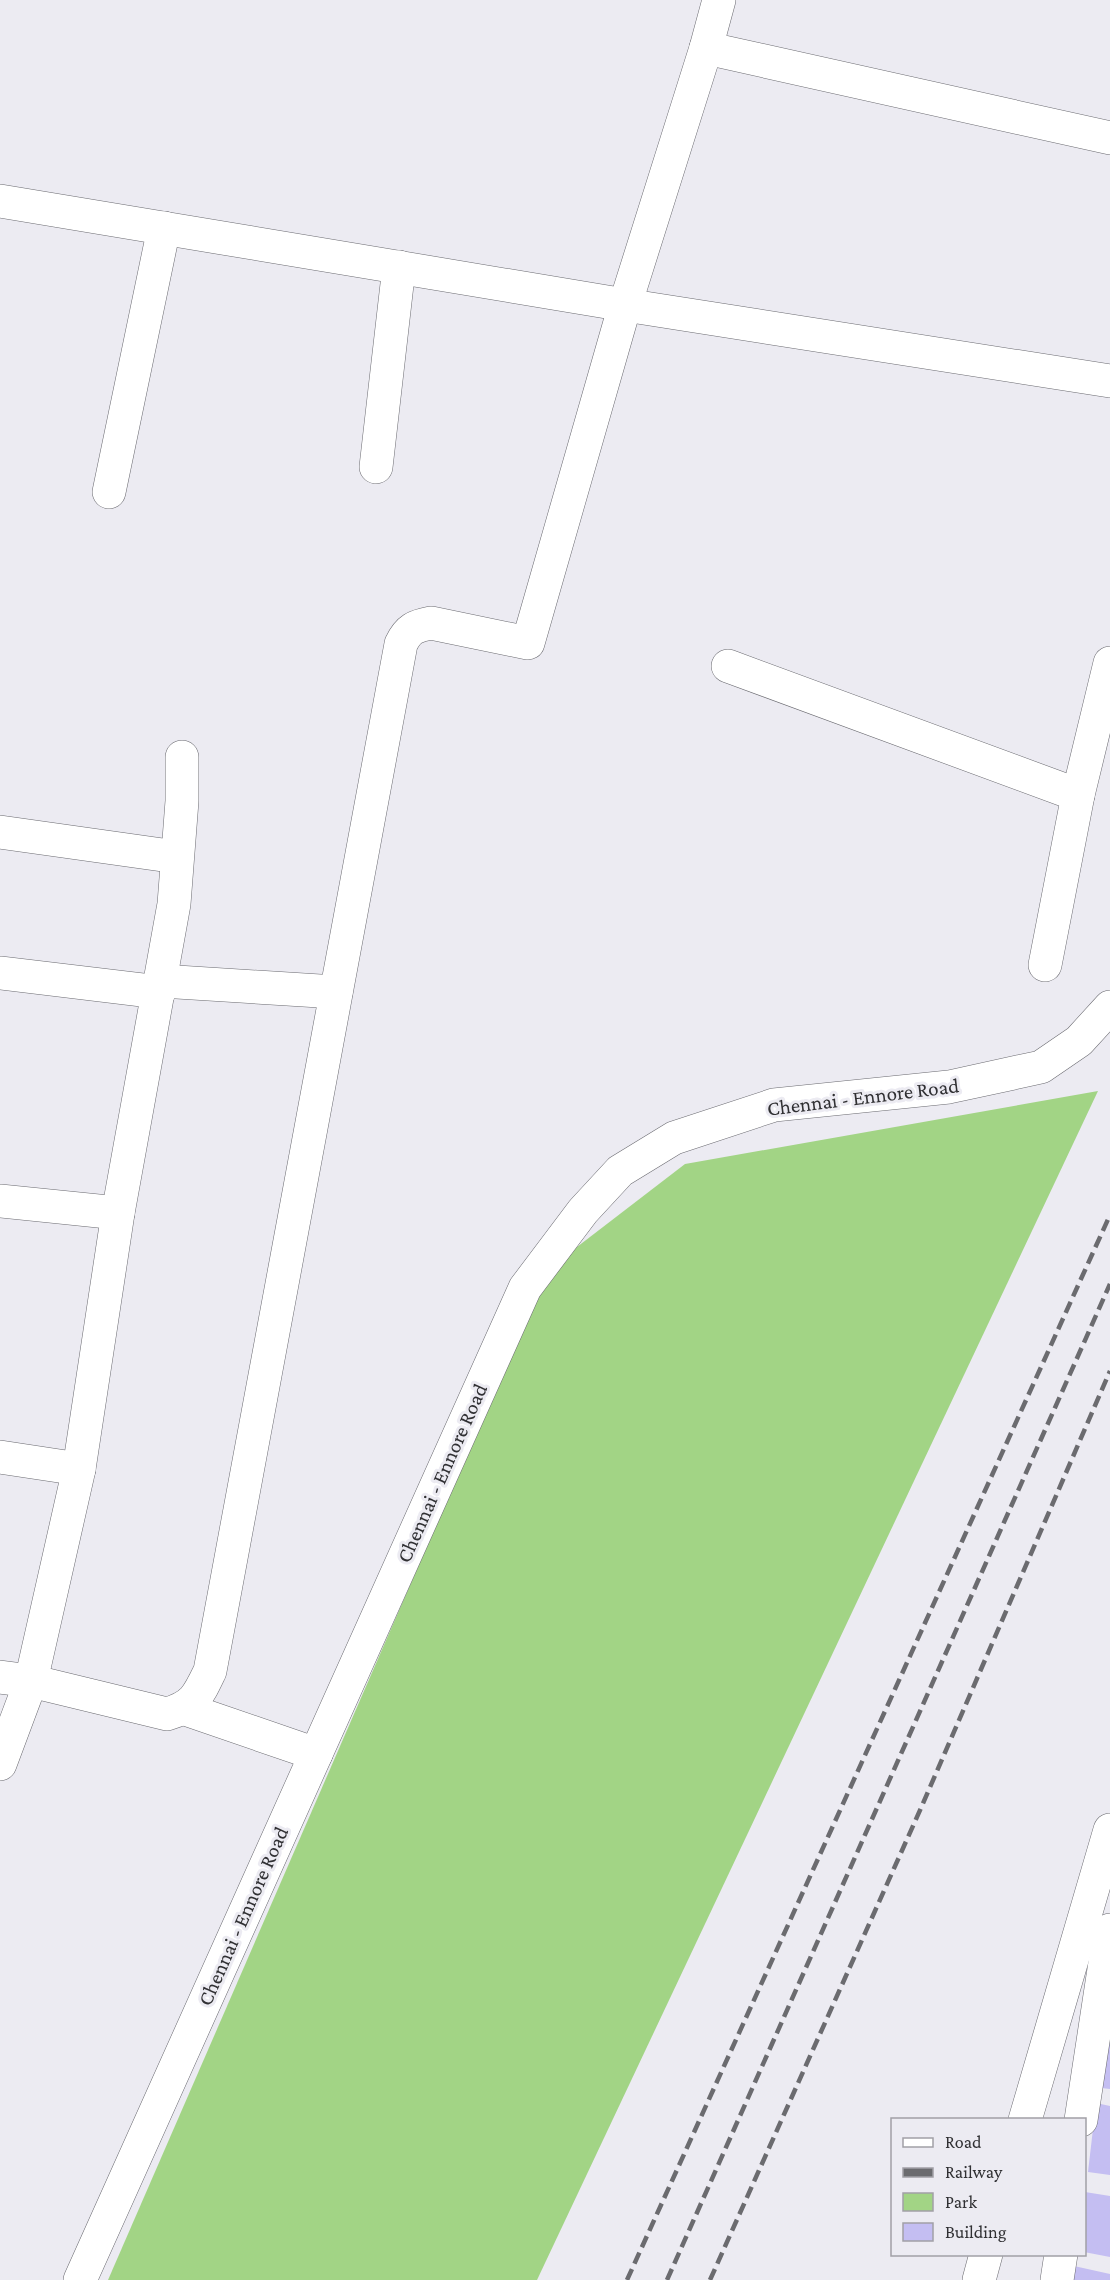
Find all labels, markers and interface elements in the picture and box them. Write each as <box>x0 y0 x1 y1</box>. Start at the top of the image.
street label: Chennai - Ennore Road <box>766 1073 960 1121</box>
street label: Chennai - Ennore Road <box>392 1380 492 1566</box>
street label: Chennai - Ennore Road <box>193 1823 293 2009</box>
legend <box>891 2118 1086 2256</box>
text: Road <box>945 2132 982 2152</box>
text: Railway <box>945 2162 1003 2182</box>
text: Park <box>945 2192 977 2212</box>
text: Building <box>945 2222 1007 2242</box>

